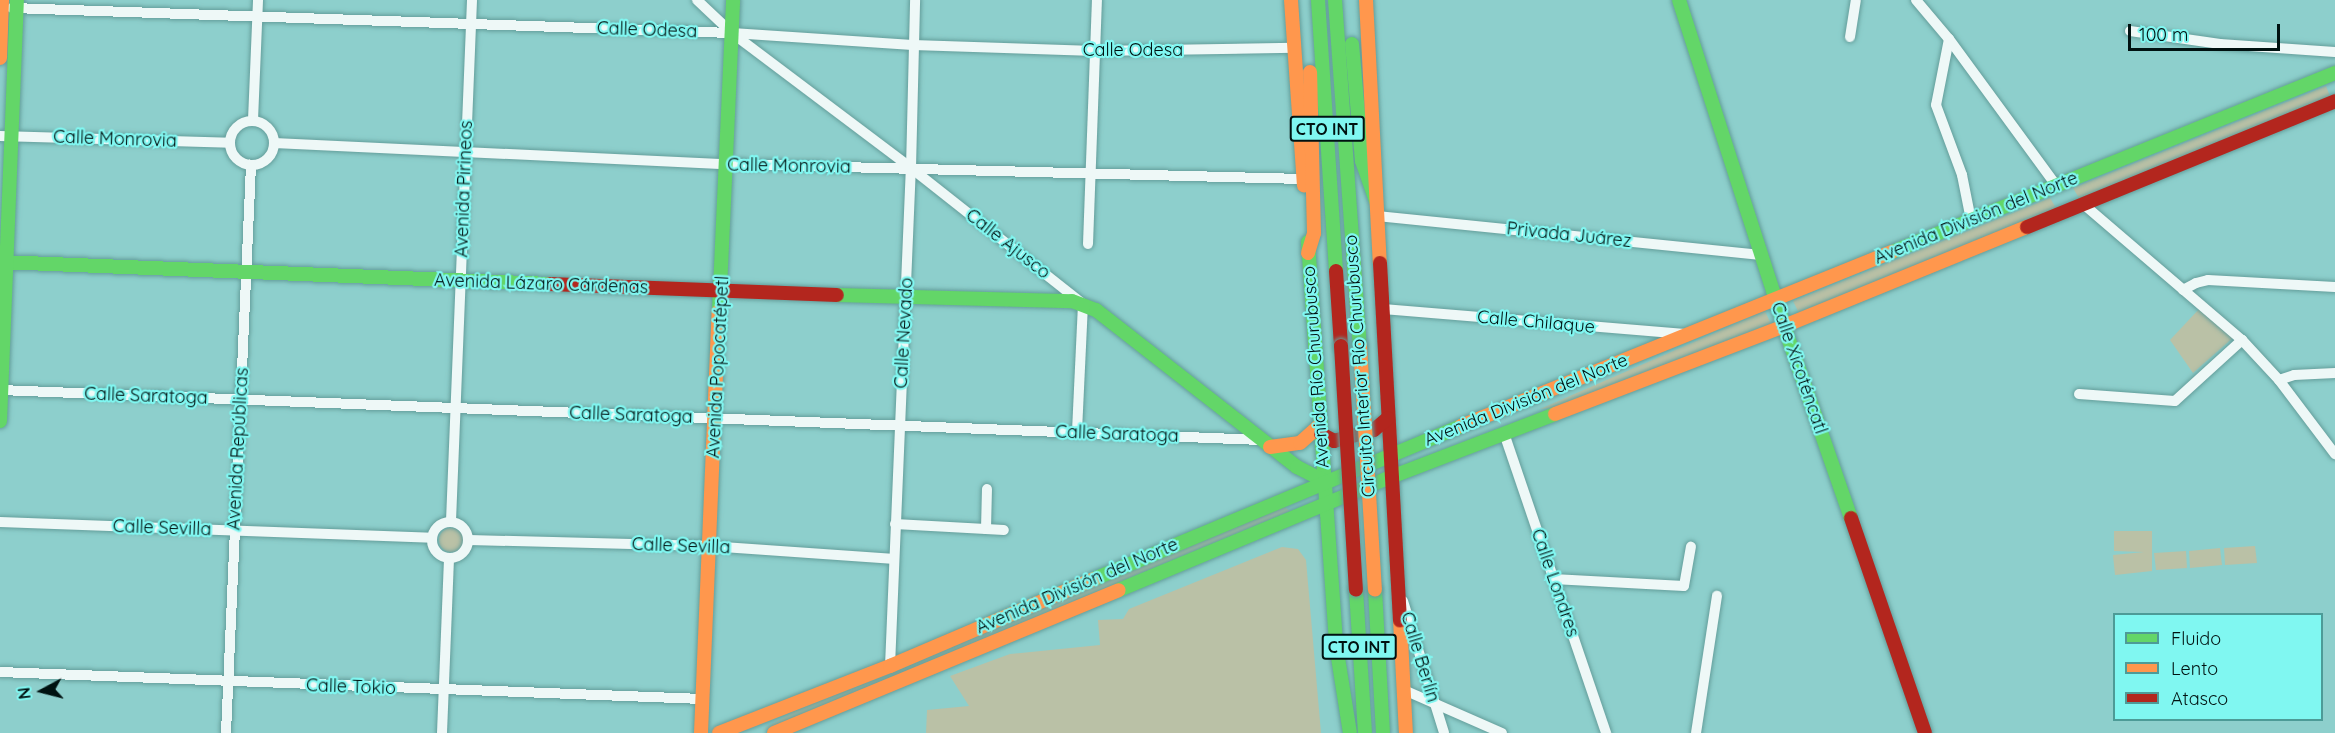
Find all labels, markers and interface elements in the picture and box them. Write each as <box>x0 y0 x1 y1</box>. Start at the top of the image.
scale bar <box>2131 12 2282 50</box>
street label: Calle Odesa <box>596 17 698 43</box>
text: 100 m <box>2139 23 2188 46</box>
street label: Calle Odesa <box>1083 39 1183 61</box>
road number: CTO INT <box>1290 116 1364 142</box>
street label: Avenida Pirineos <box>451 120 477 258</box>
street label: Calle Monrovia <box>53 126 177 152</box>
street label: Calle Monrovia <box>727 154 851 178</box>
street label: Avenida División del Norte <box>1871 167 2081 269</box>
street label: Calle Ajusco <box>961 204 1055 284</box>
street label: Privada Juárez <box>1506 218 1632 252</box>
street label: Circuito Interior Río Churubusco <box>1340 234 1380 498</box>
street label: Avenida Río Churubusco <box>1298 265 1334 469</box>
street label: Avenida Lázaro Cárdenas <box>434 269 648 299</box>
street label: Avenida Popocatépetl <box>702 275 734 459</box>
street label: Calle Nevado <box>890 277 918 389</box>
street label: Calle Xicoténcatl <box>1766 299 1832 437</box>
street label: Calle Chilaque <box>1476 306 1596 338</box>
street label: Avenida División del Norte <box>1421 349 1631 451</box>
street label: Avenida Repúblicas <box>223 367 253 531</box>
street label: Calle Saratoga <box>84 383 208 409</box>
street label: Calle Saratoga <box>569 402 693 428</box>
street label: Calle Saratoga <box>1055 421 1179 447</box>
street label: Calle Sevilla <box>112 515 212 541</box>
street label: Calle Londres <box>1526 526 1584 640</box>
street label: Calle Sevilla <box>631 533 731 559</box>
street label: Avenida División del Norte <box>973 534 1181 638</box>
street label: Calle Berlín <box>1396 609 1444 705</box>
legend <box>2113 613 2323 721</box>
text: Fluido <box>2171 627 2221 650</box>
road number: CTO INT <box>1322 634 1396 660</box>
text: Lento <box>2171 657 2218 680</box>
north arrow <box>12 661 72 721</box>
street label: Calle Tokio <box>306 675 396 699</box>
text: N <box>13 686 35 700</box>
text: Atasco <box>2171 687 2228 710</box>

